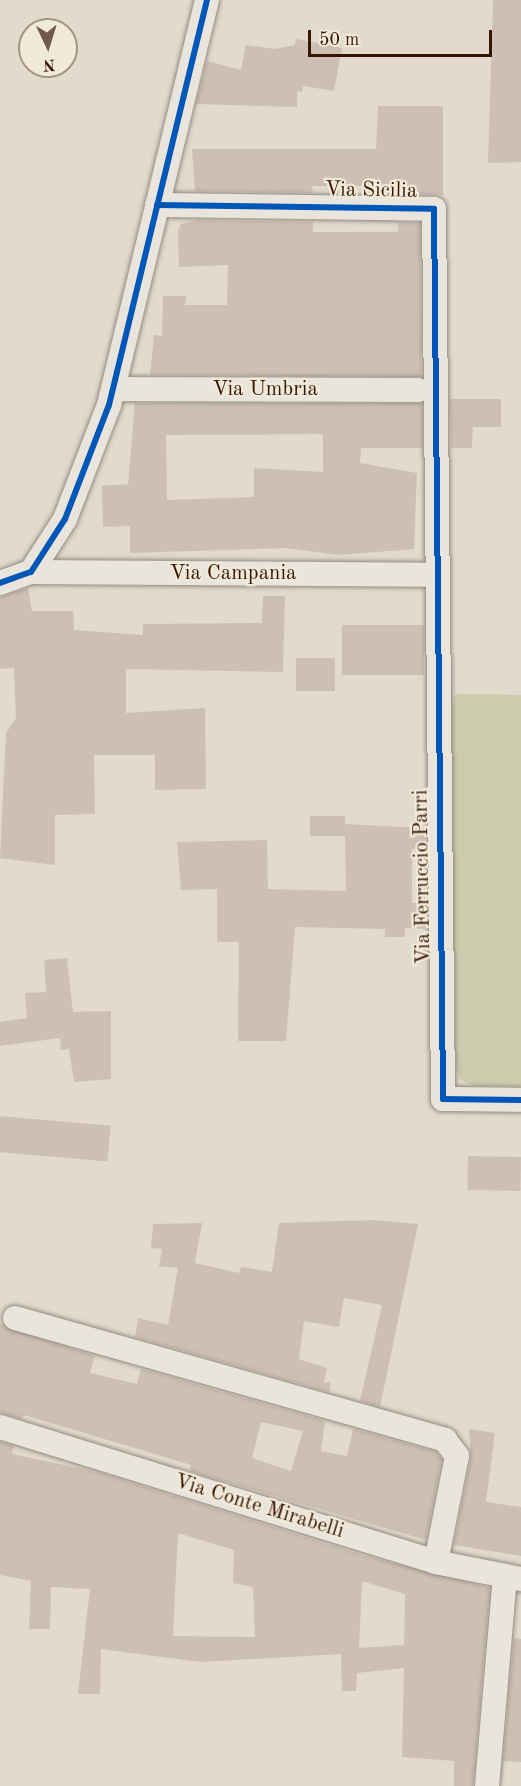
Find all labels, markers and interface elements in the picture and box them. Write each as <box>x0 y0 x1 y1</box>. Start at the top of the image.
north arrow <box>18 18 78 78</box>
scale bar <box>311 18 496 56</box>
text: 50 m <box>319 31 359 49</box>
text: N <box>42 56 56 72</box>
street label: Via Sicilia <box>325 178 417 204</box>
street label: Via Umbria <box>212 377 318 403</box>
street label: Via Campania <box>170 561 296 587</box>
street label: Via Ferruccio Parri <box>409 789 437 965</box>
street label: Via Conte Mirabelli <box>171 1469 347 1545</box>

